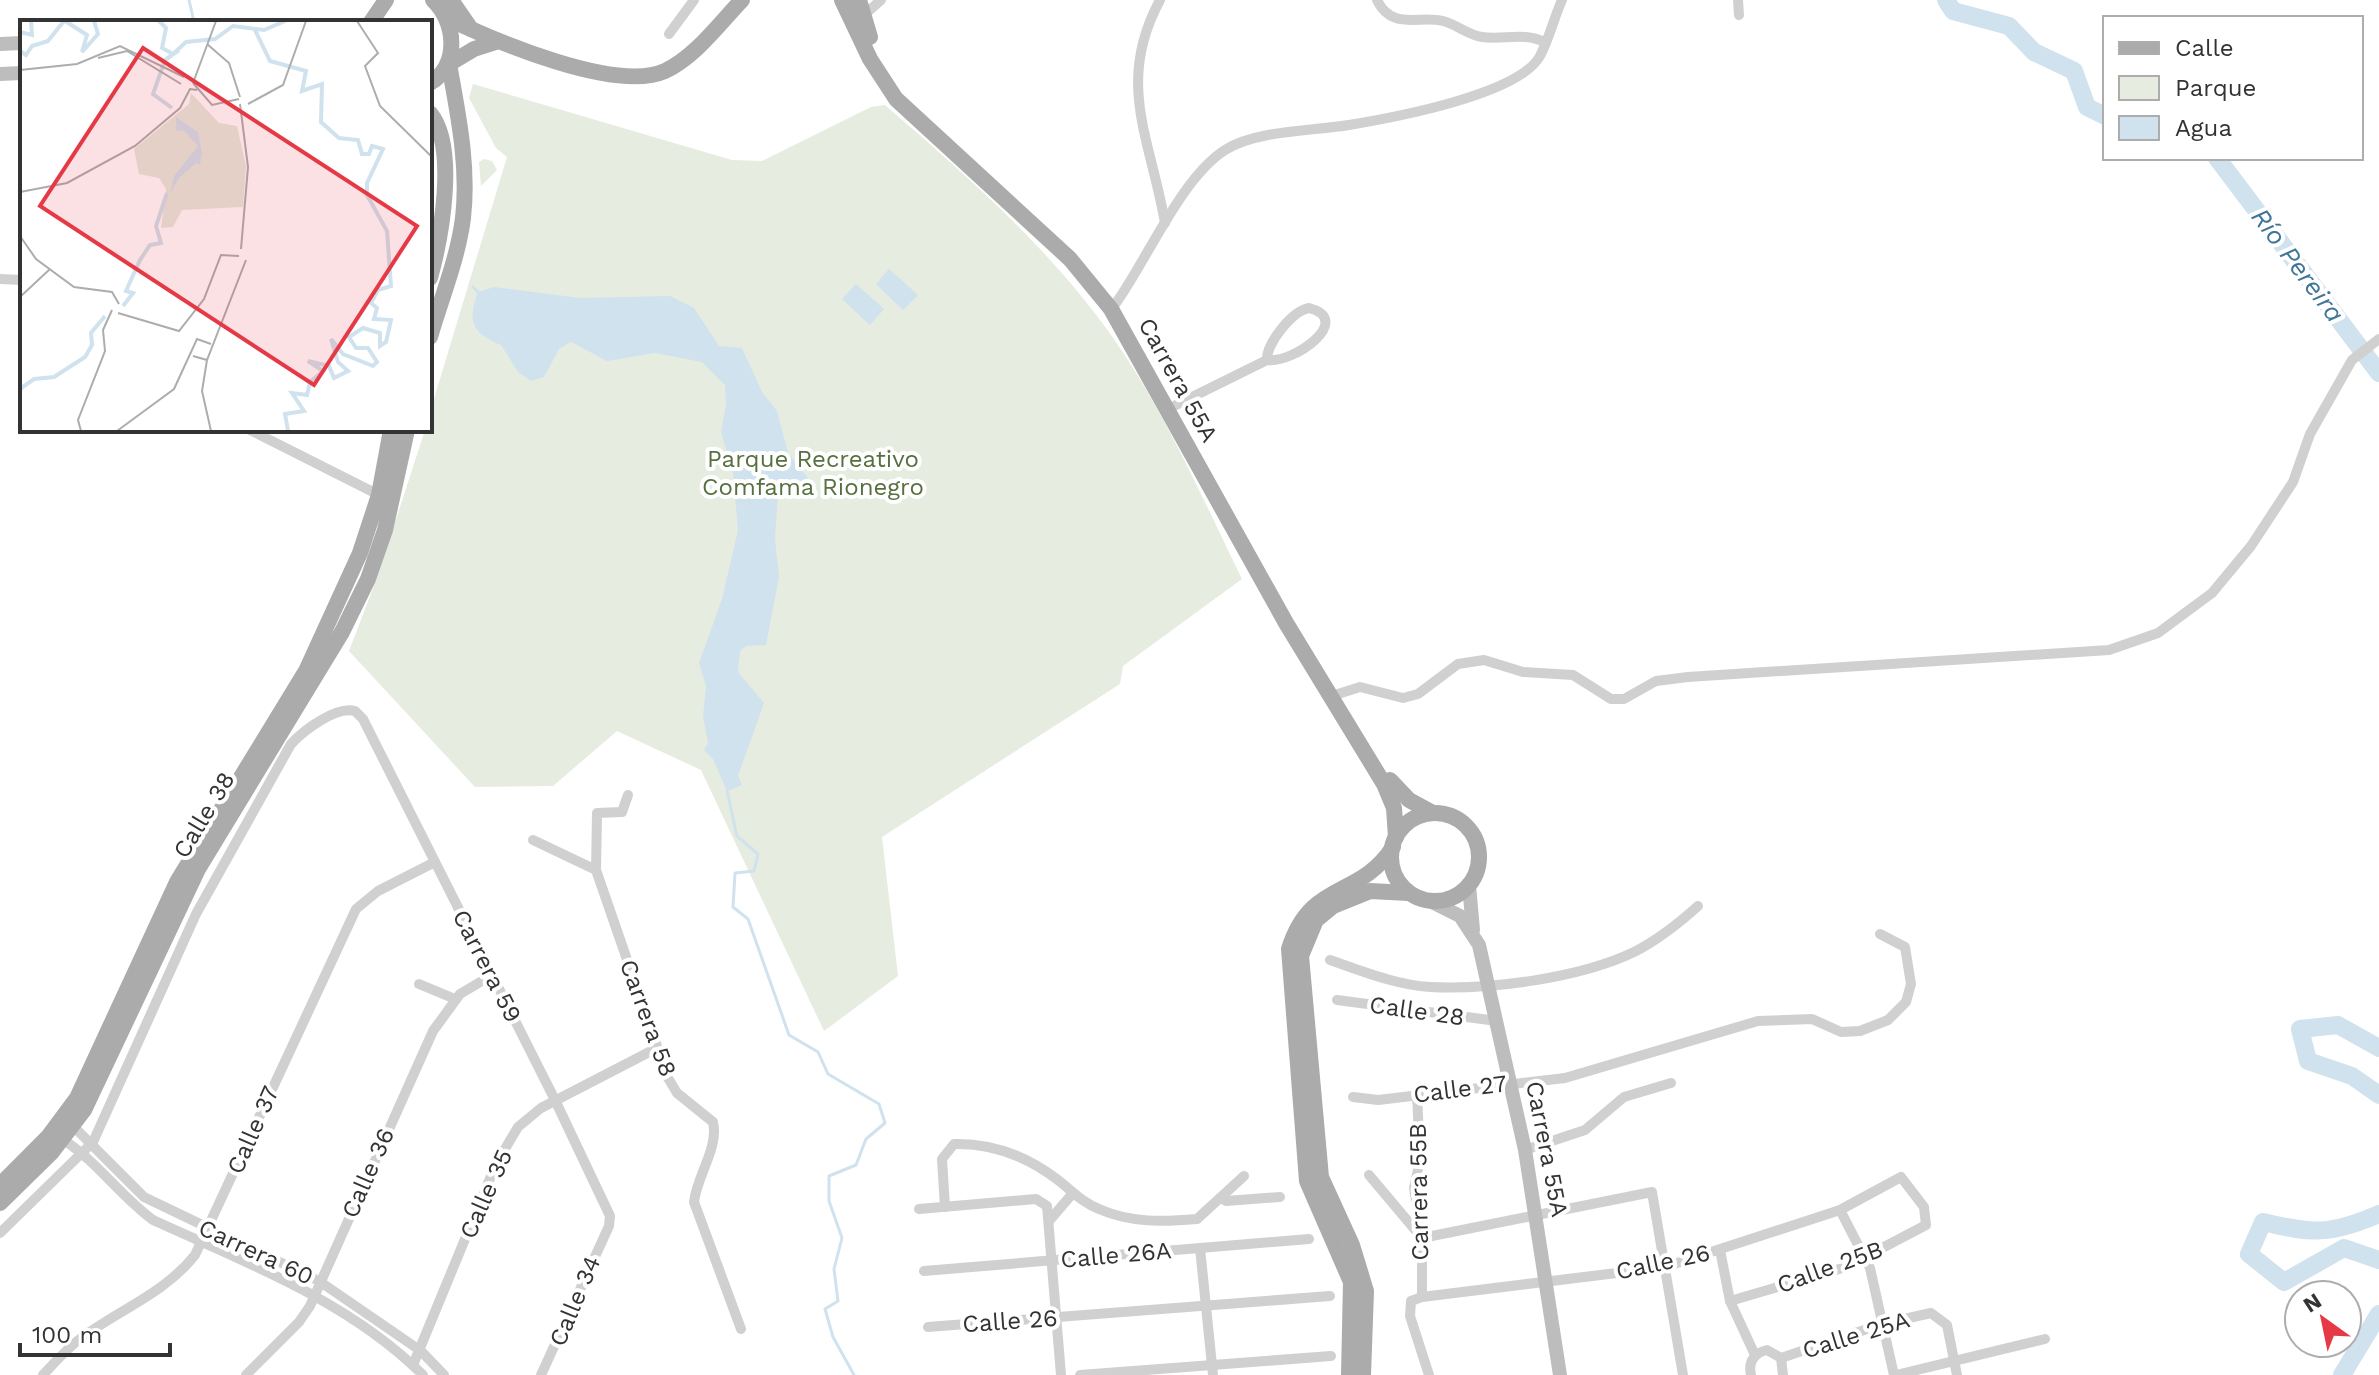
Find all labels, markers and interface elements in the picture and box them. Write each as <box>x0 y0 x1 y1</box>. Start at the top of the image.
legend <box>2103 16 2363 160</box>
inset map <box>20 20 432 432</box>
text: Calle <box>2175 34 2234 62</box>
text: Parque <box>2175 74 2256 102</box>
text: Agua <box>2175 114 2232 142</box>
water label: Río Pereira <box>2245 202 2351 328</box>
street label: Carrera 55A <box>1132 313 1224 447</box>
park label: Parque Recreativo Comfama Rionegro <box>702 445 924 501</box>
street label: Calle 38 <box>167 767 241 863</box>
street label: Carrera 59 <box>447 905 527 1027</box>
street label: Carrera 58 <box>614 956 682 1080</box>
street label: Calle 28 <box>1368 990 1466 1032</box>
street label: Calle 27 <box>1412 1069 1508 1109</box>
street label: Carrera 55A <box>1520 1079 1574 1219</box>
street label: Calle 37 <box>221 1082 285 1178</box>
street label: Carrera 55B <box>1404 1123 1434 1261</box>
street label: Calle 36 <box>336 1124 400 1222</box>
street label: Calle 35 <box>454 1145 518 1243</box>
street label: Carrera 60 <box>194 1213 318 1291</box>
street label: Calle 25B <box>1773 1235 1887 1299</box>
street label: Calle 26A <box>1059 1236 1173 1274</box>
street label: Calle 26 <box>1613 1238 1713 1286</box>
street label: Calle 34 <box>543 1252 607 1350</box>
north arrow <box>2283 1279 2363 1359</box>
text: N <box>2299 1288 2326 1318</box>
street label: Calle 26 <box>961 1304 1059 1338</box>
street label: Calle 25A <box>1799 1305 1913 1365</box>
scale bar <box>20 1307 170 1357</box>
text: 100 m <box>32 1321 102 1349</box>

